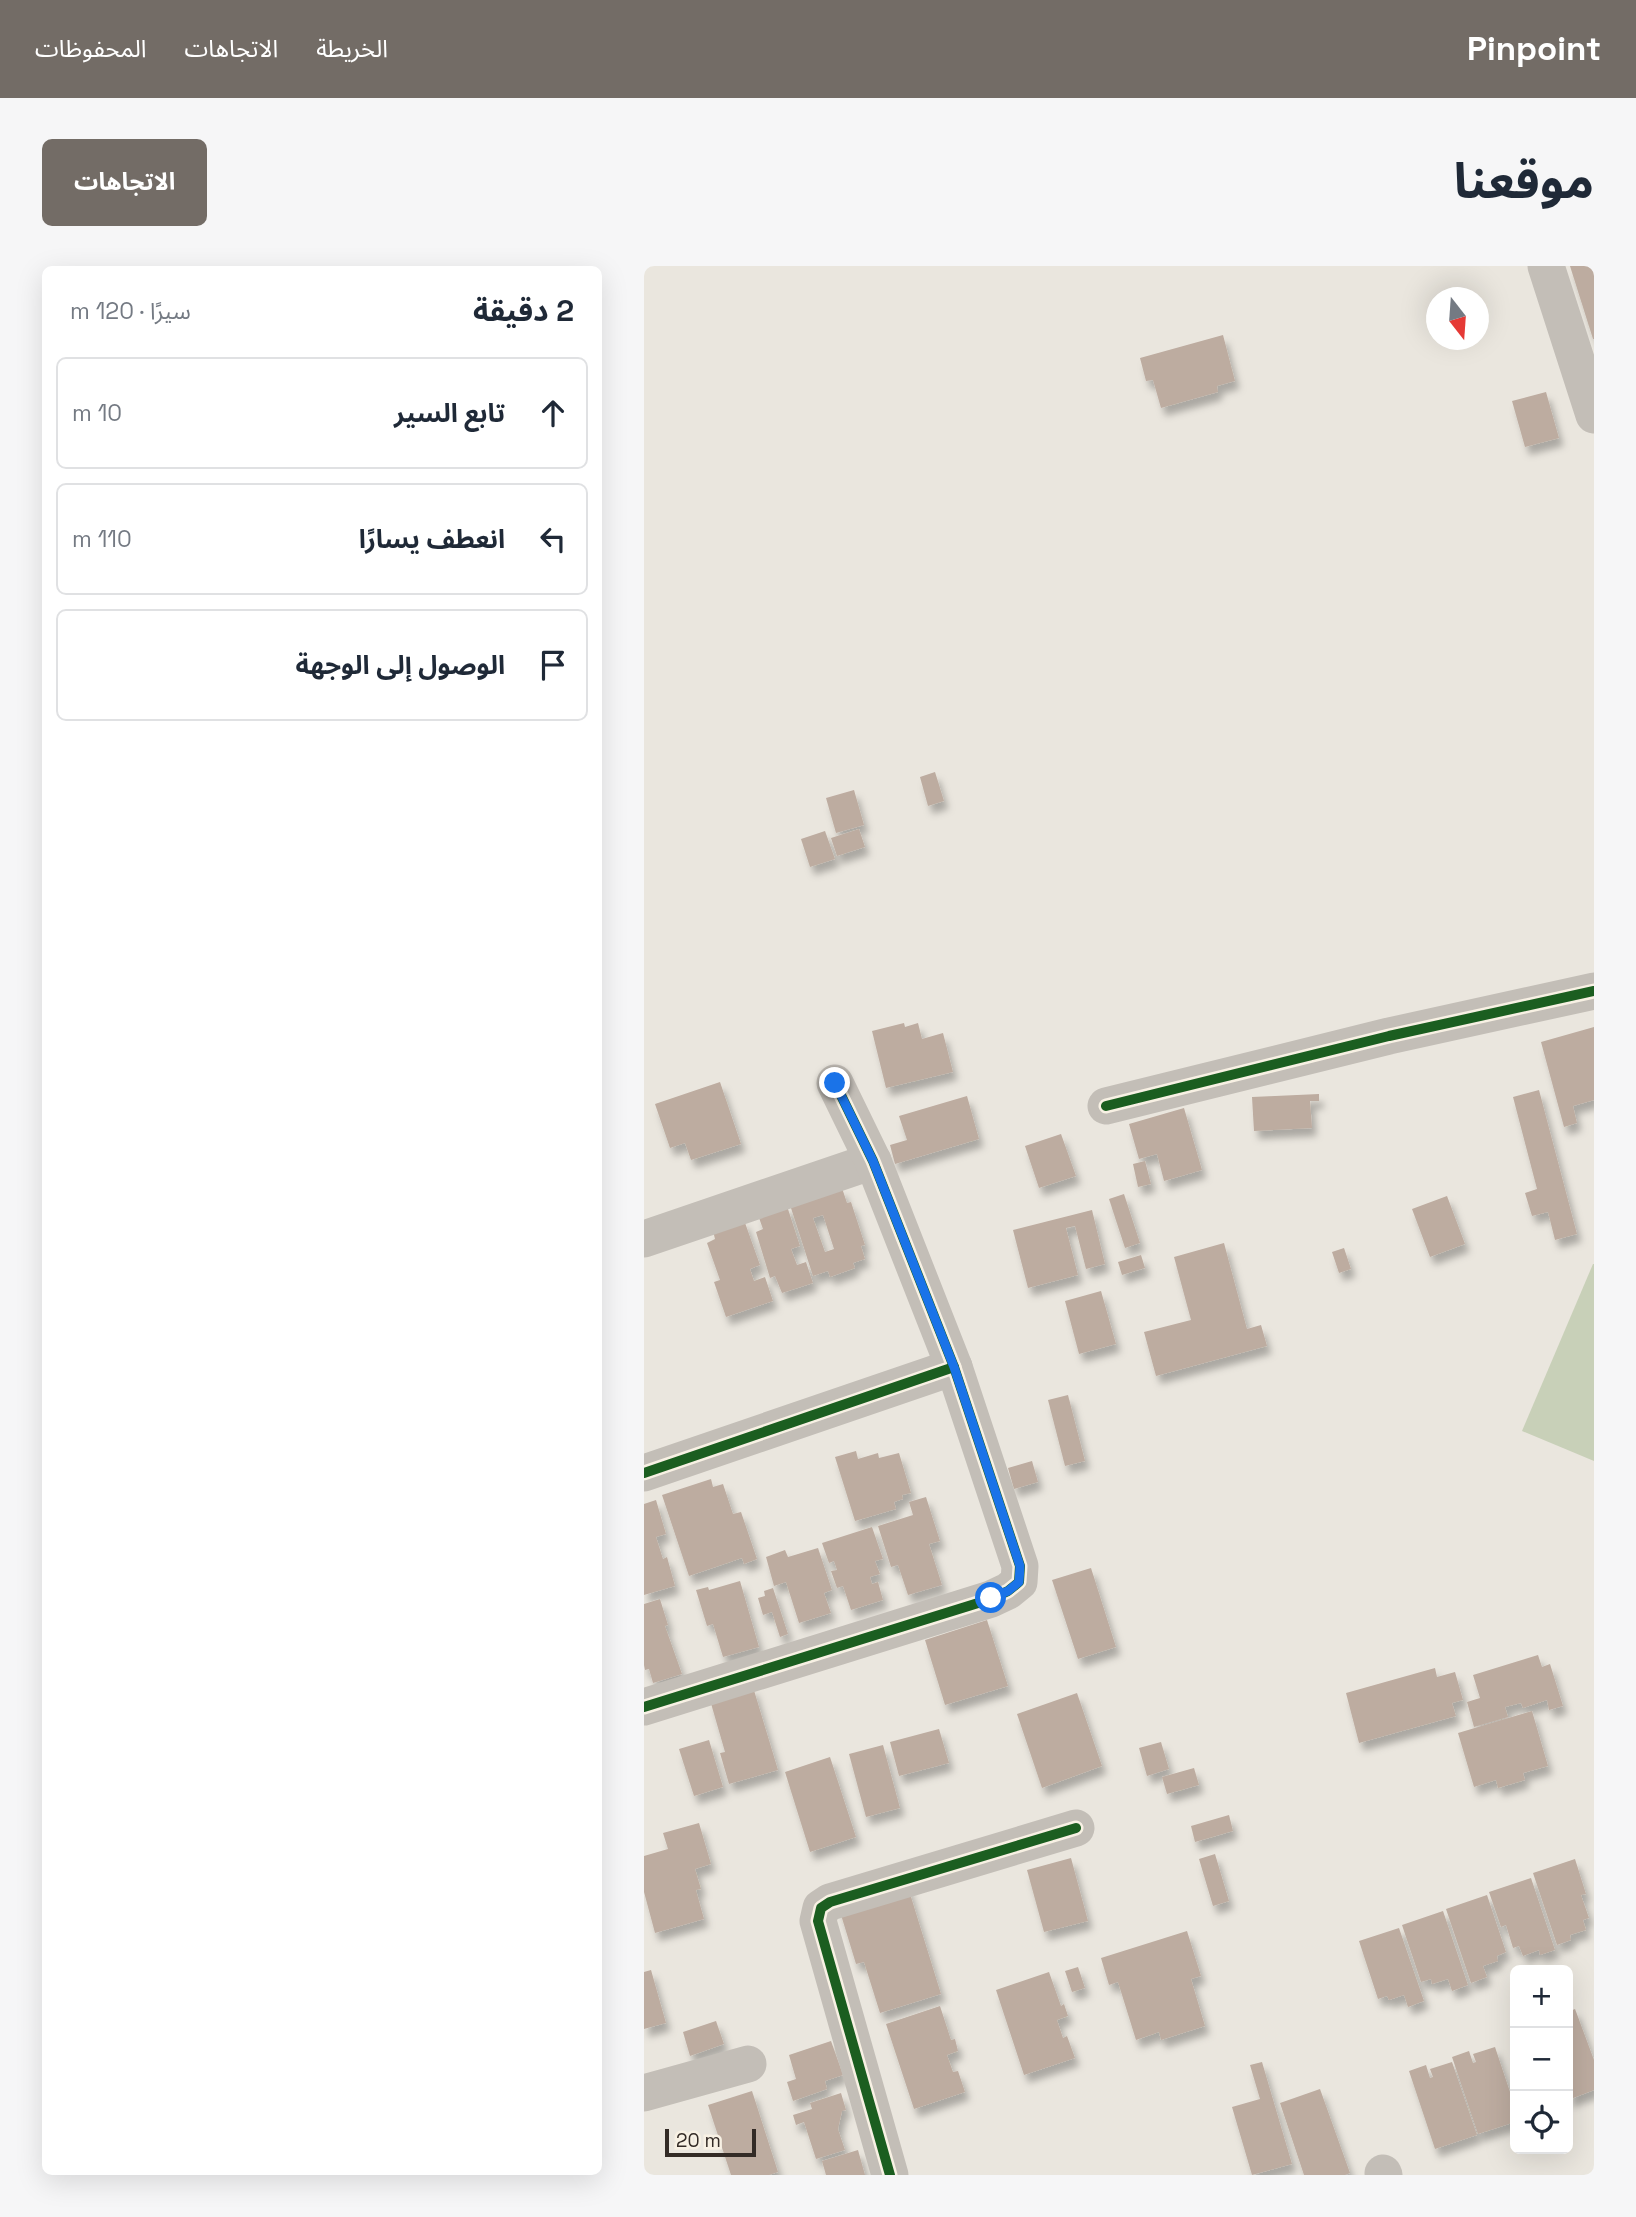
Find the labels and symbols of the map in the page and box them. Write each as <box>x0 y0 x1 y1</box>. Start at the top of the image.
north arrow <box>1426 287 1489 350</box>
route end <box>819 1067 850 1098</box>
route start <box>975 1582 1006 1613</box>
scale bar <box>665 2126 756 2158</box>

